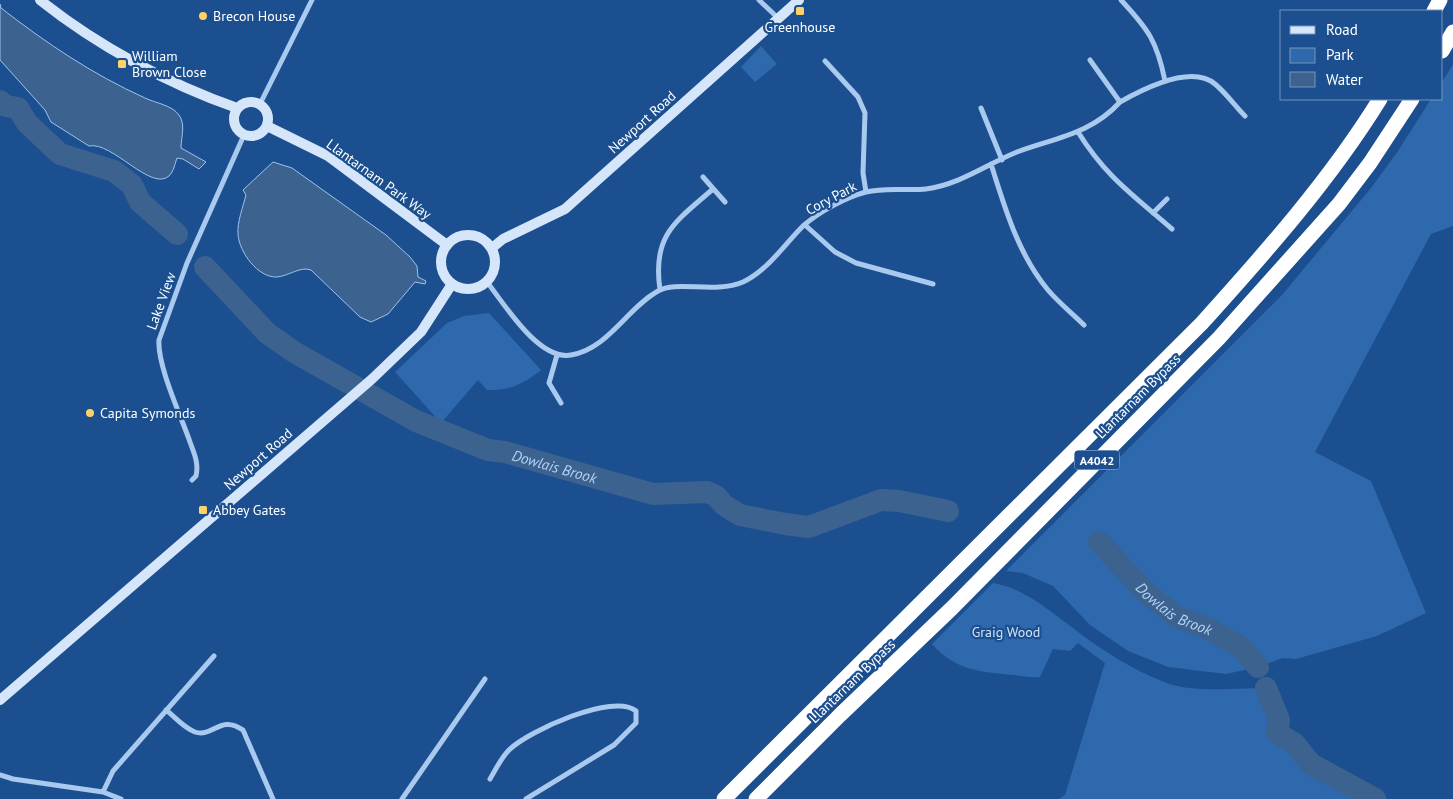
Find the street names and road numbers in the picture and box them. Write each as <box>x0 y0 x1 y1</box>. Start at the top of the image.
street label: Newport Road <box>604 87 680 157</box>
street label: Llantarnam Park Way <box>323 135 435 223</box>
street label: Cory Park <box>802 177 860 219</box>
street label: Lake View <box>142 269 180 332</box>
street label: Llantarnam Bypass <box>1092 350 1184 442</box>
street label: Newport Road <box>220 424 296 494</box>
road number: A4042 <box>1074 450 1120 470</box>
street label: Llantarnam Bypass <box>805 635 899 727</box>

